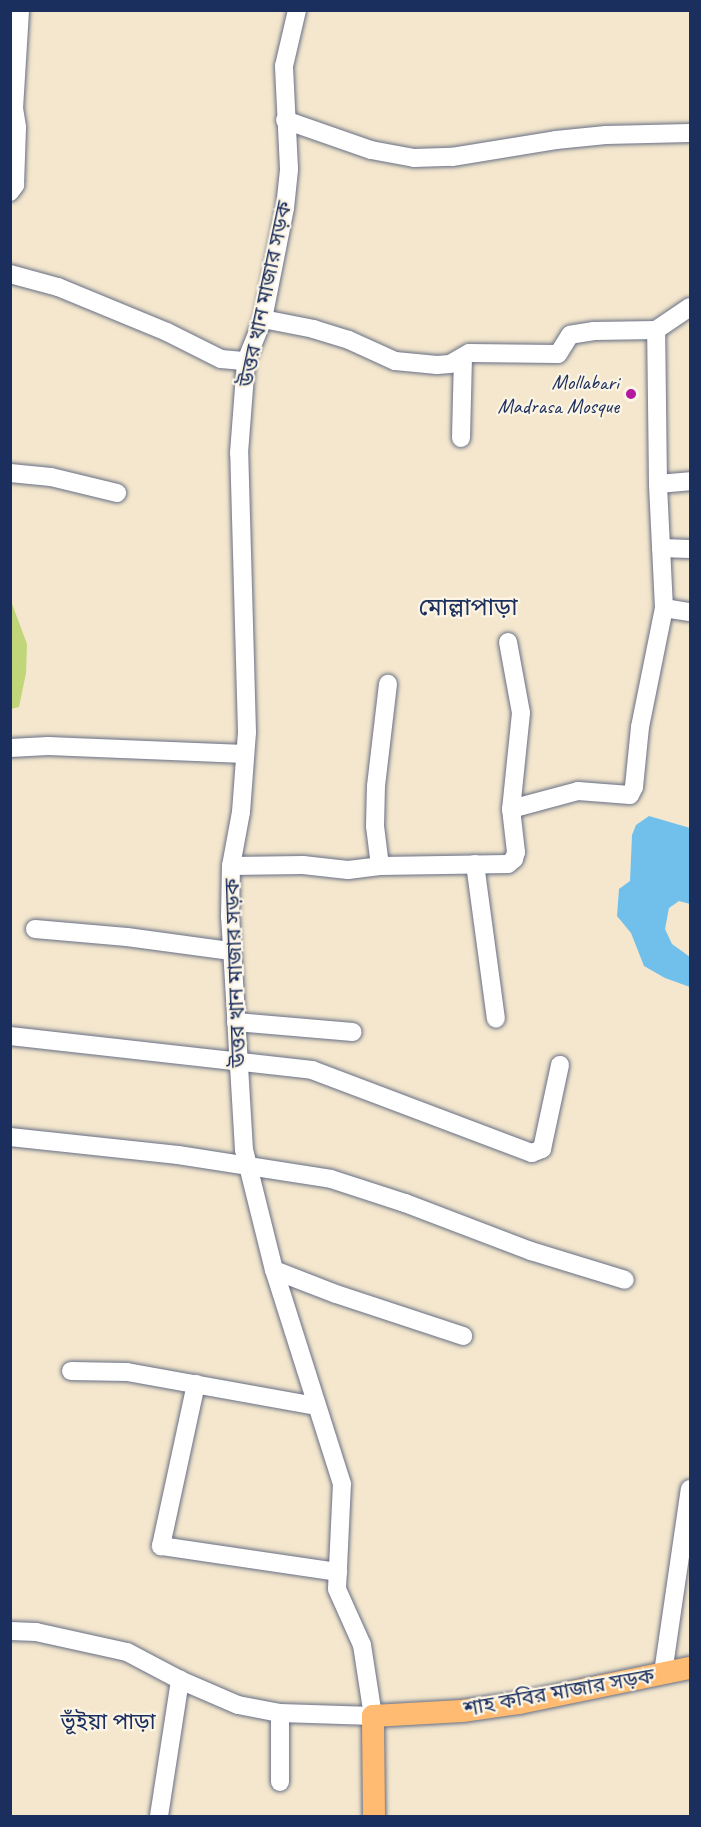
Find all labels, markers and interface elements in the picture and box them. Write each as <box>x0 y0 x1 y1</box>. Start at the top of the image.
street label: উত্তর খান মাজার সড়ক <box>233 199 297 389</box>
place label: Mollabari Madrasa Mosque <box>497 369 619 419</box>
marker: Mollabari Madrasa Mosque <box>624 387 638 401</box>
district label: মোল্লাপাড়া <box>418 594 518 622</box>
street label: উত্তর খান মাজার সড়ক <box>219 878 251 1068</box>
street label: শাহ কবির মাজার সড়ক <box>462 1663 656 1721</box>
district label: ভূঁইয়া পাড়া <box>60 1710 156 1736</box>

